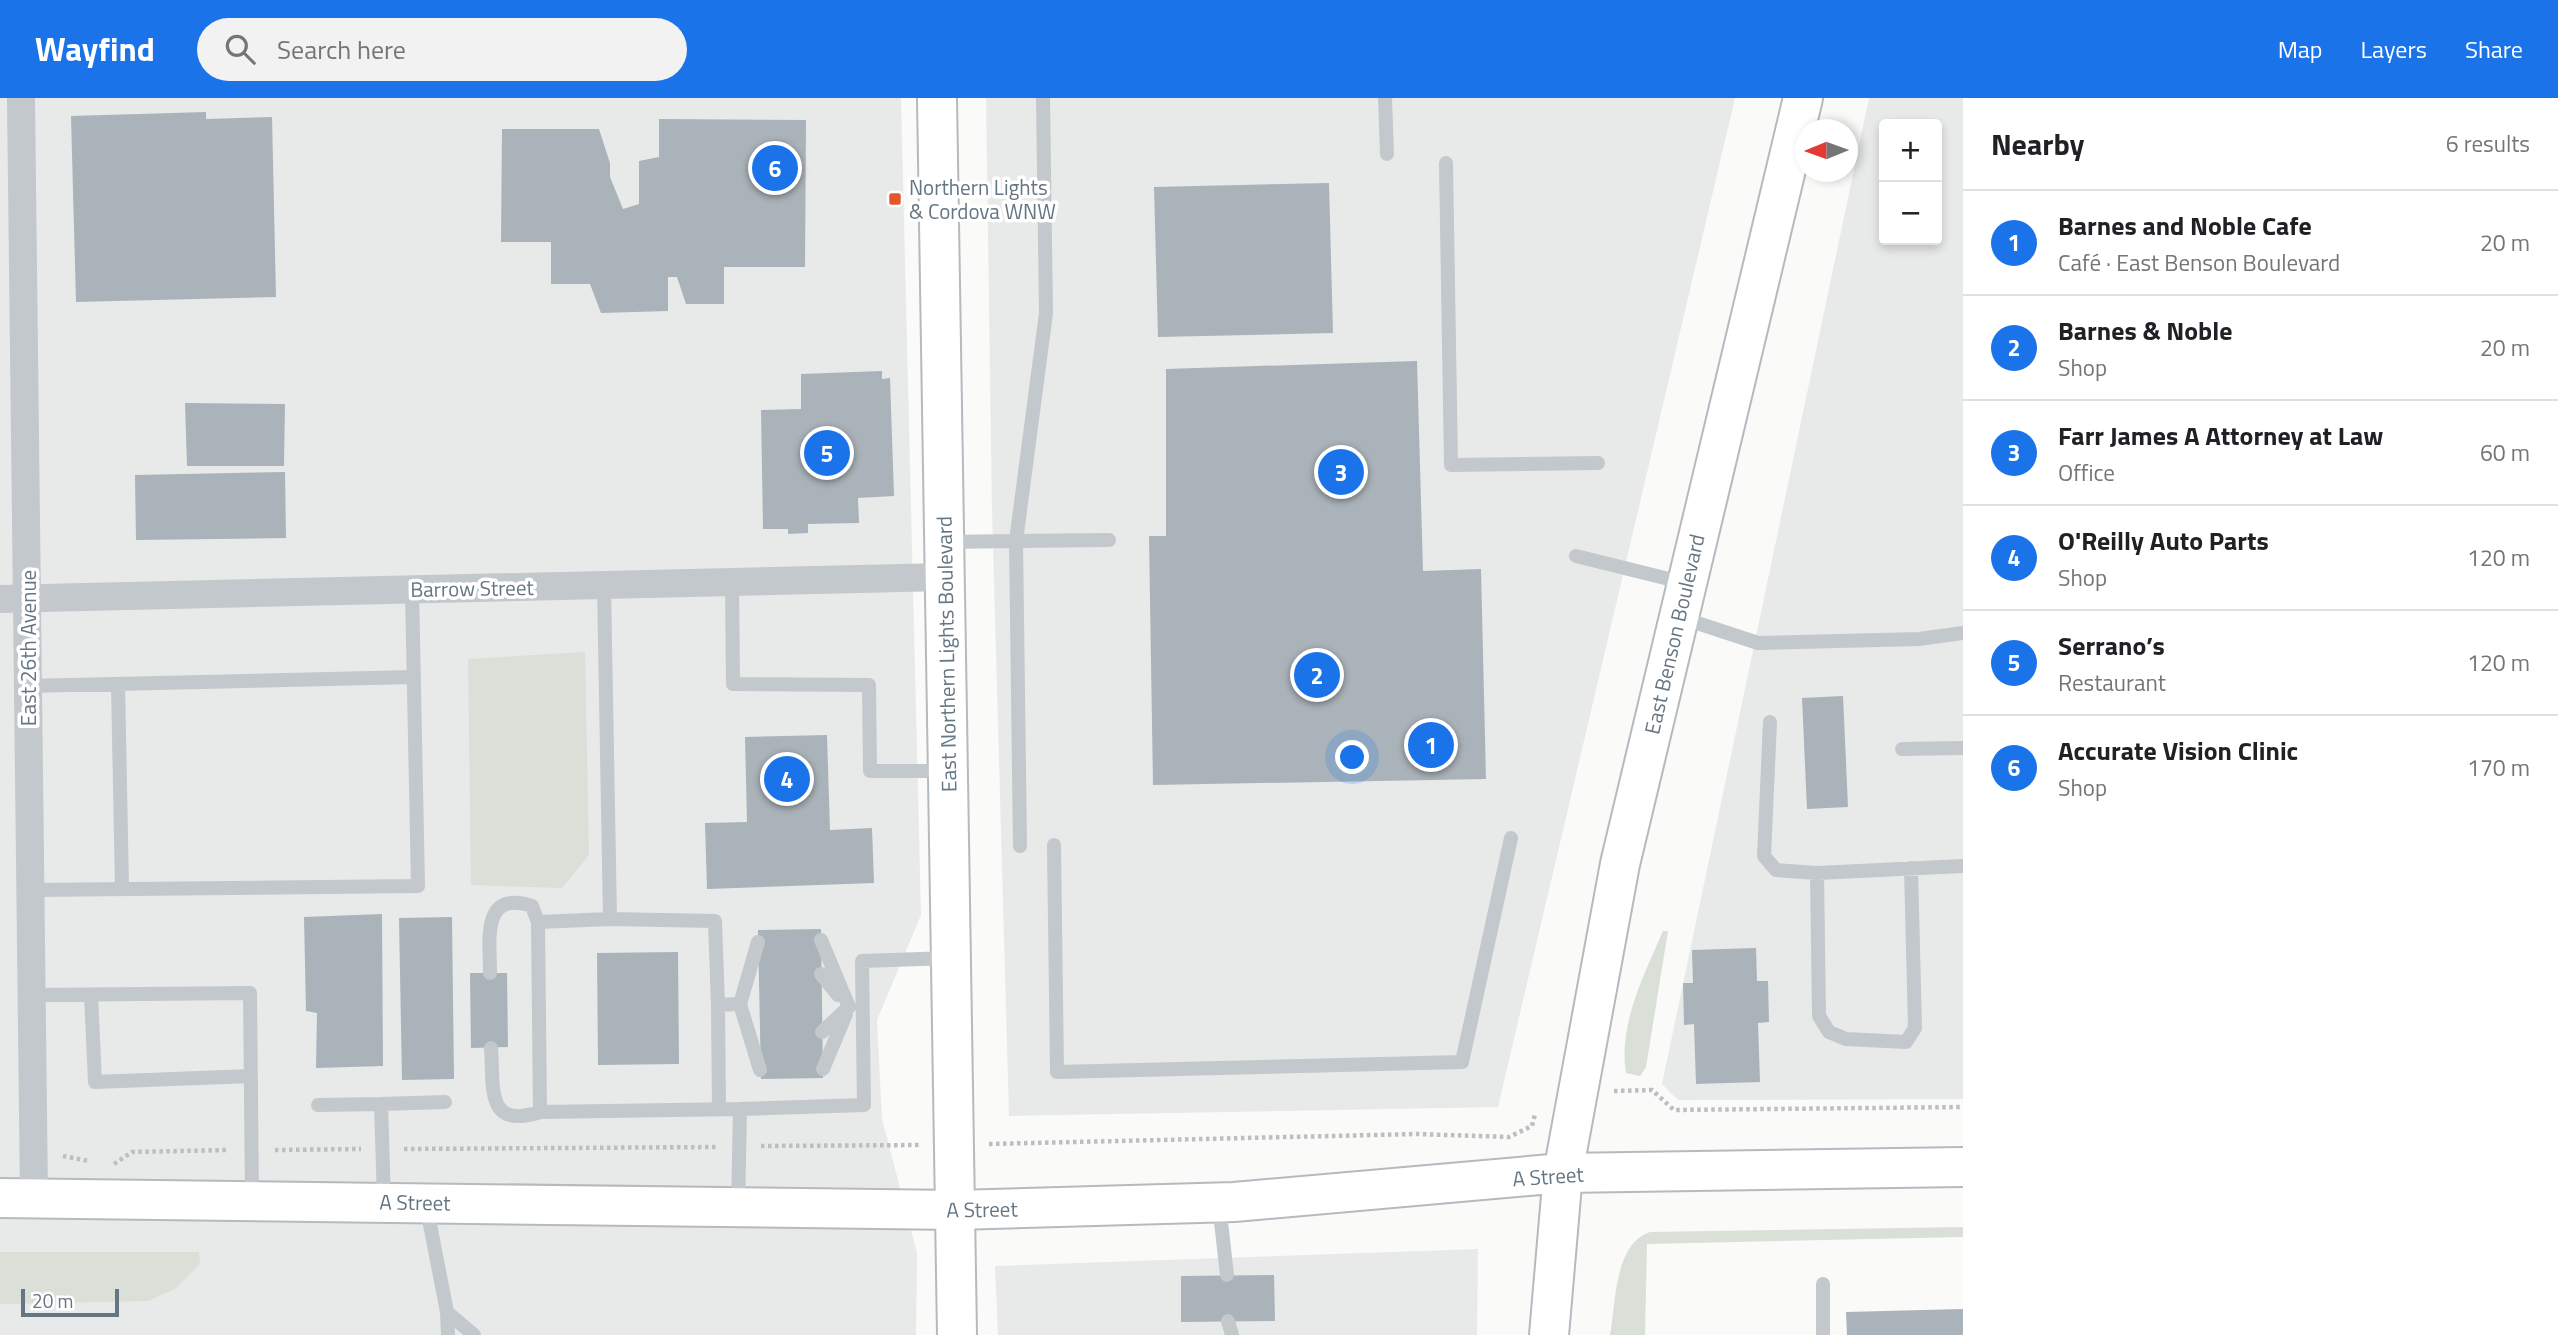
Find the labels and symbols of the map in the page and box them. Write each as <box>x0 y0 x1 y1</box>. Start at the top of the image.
north arrow <box>1795 119 1858 182</box>
pin: 6 <box>752 142 798 194</box>
place label: Northern Lights & Cordova WNW <box>909 171 1056 227</box>
marker: Northern Lights & Cordova WNW <box>887 191 903 207</box>
pin: 5 <box>804 427 850 479</box>
pin: 3 <box>1318 446 1364 498</box>
street label: East Northern Lights Boulevard <box>928 516 964 792</box>
street label: East Benson Boulevard <box>1635 531 1713 737</box>
street label: East 26th Avenue <box>12 570 44 726</box>
street label: Barrow Street <box>410 571 535 605</box>
pin: 2 <box>1294 649 1340 701</box>
pin: 1 <box>1408 719 1454 771</box>
your location <box>1335 740 1369 774</box>
pin: 4 <box>764 753 810 805</box>
street label: A Street <box>1511 1158 1585 1194</box>
street label: A Street <box>379 1185 452 1219</box>
street label: A Street <box>946 1192 1019 1226</box>
scale bar <box>21 1286 119 1318</box>

